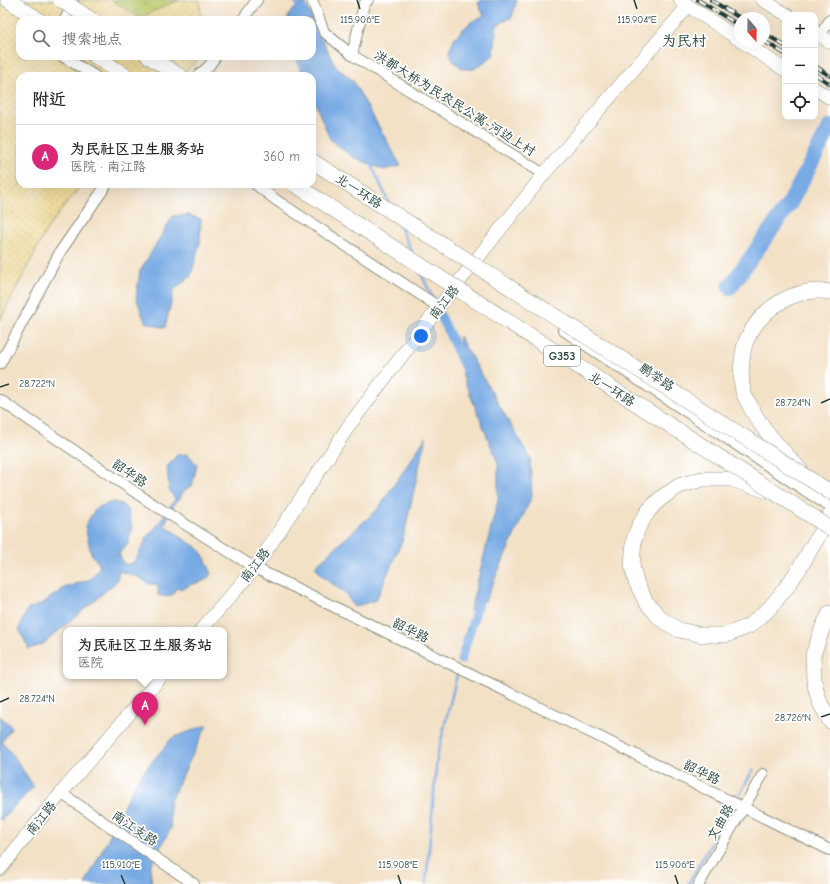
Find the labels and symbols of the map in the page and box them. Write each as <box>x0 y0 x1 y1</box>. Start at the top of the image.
north arrow <box>734 12 770 48</box>
text: 115.906°E <box>340 14 380 26</box>
text: 115.904°E <box>617 14 657 26</box>
district label: 为民村 <box>661 32 707 50</box>
street label: 洪都大桥为民农民公寓-河边上村 <box>372 47 538 159</box>
street label: 北一环路 <box>333 171 385 211</box>
street label: 南江路 <box>426 282 462 322</box>
your location <box>411 326 431 346</box>
road number: G353 <box>544 346 580 366</box>
street label: 鹏举路 <box>637 360 677 394</box>
street label: 北一环路 <box>586 369 638 409</box>
text: 28.722°N <box>19 378 55 390</box>
text: 28.724°N <box>775 397 811 409</box>
street label: 韶华路 <box>110 456 150 490</box>
street label: 南江路 <box>237 545 273 585</box>
street label: 韶华路 <box>390 615 432 645</box>
pin: A <box>132 692 158 725</box>
text: 28.724°N <box>19 693 55 705</box>
text: 28.726°N <box>775 712 811 724</box>
street label: 韶华路 <box>681 757 723 787</box>
street label: 南江路 <box>23 798 59 838</box>
street label: 文曲路 <box>704 801 736 843</box>
street label: 南江支路 <box>109 807 161 849</box>
text: 115.910°E <box>102 859 140 871</box>
text: 115.908°E <box>378 859 418 871</box>
text: 115.906°E <box>655 859 695 871</box>

